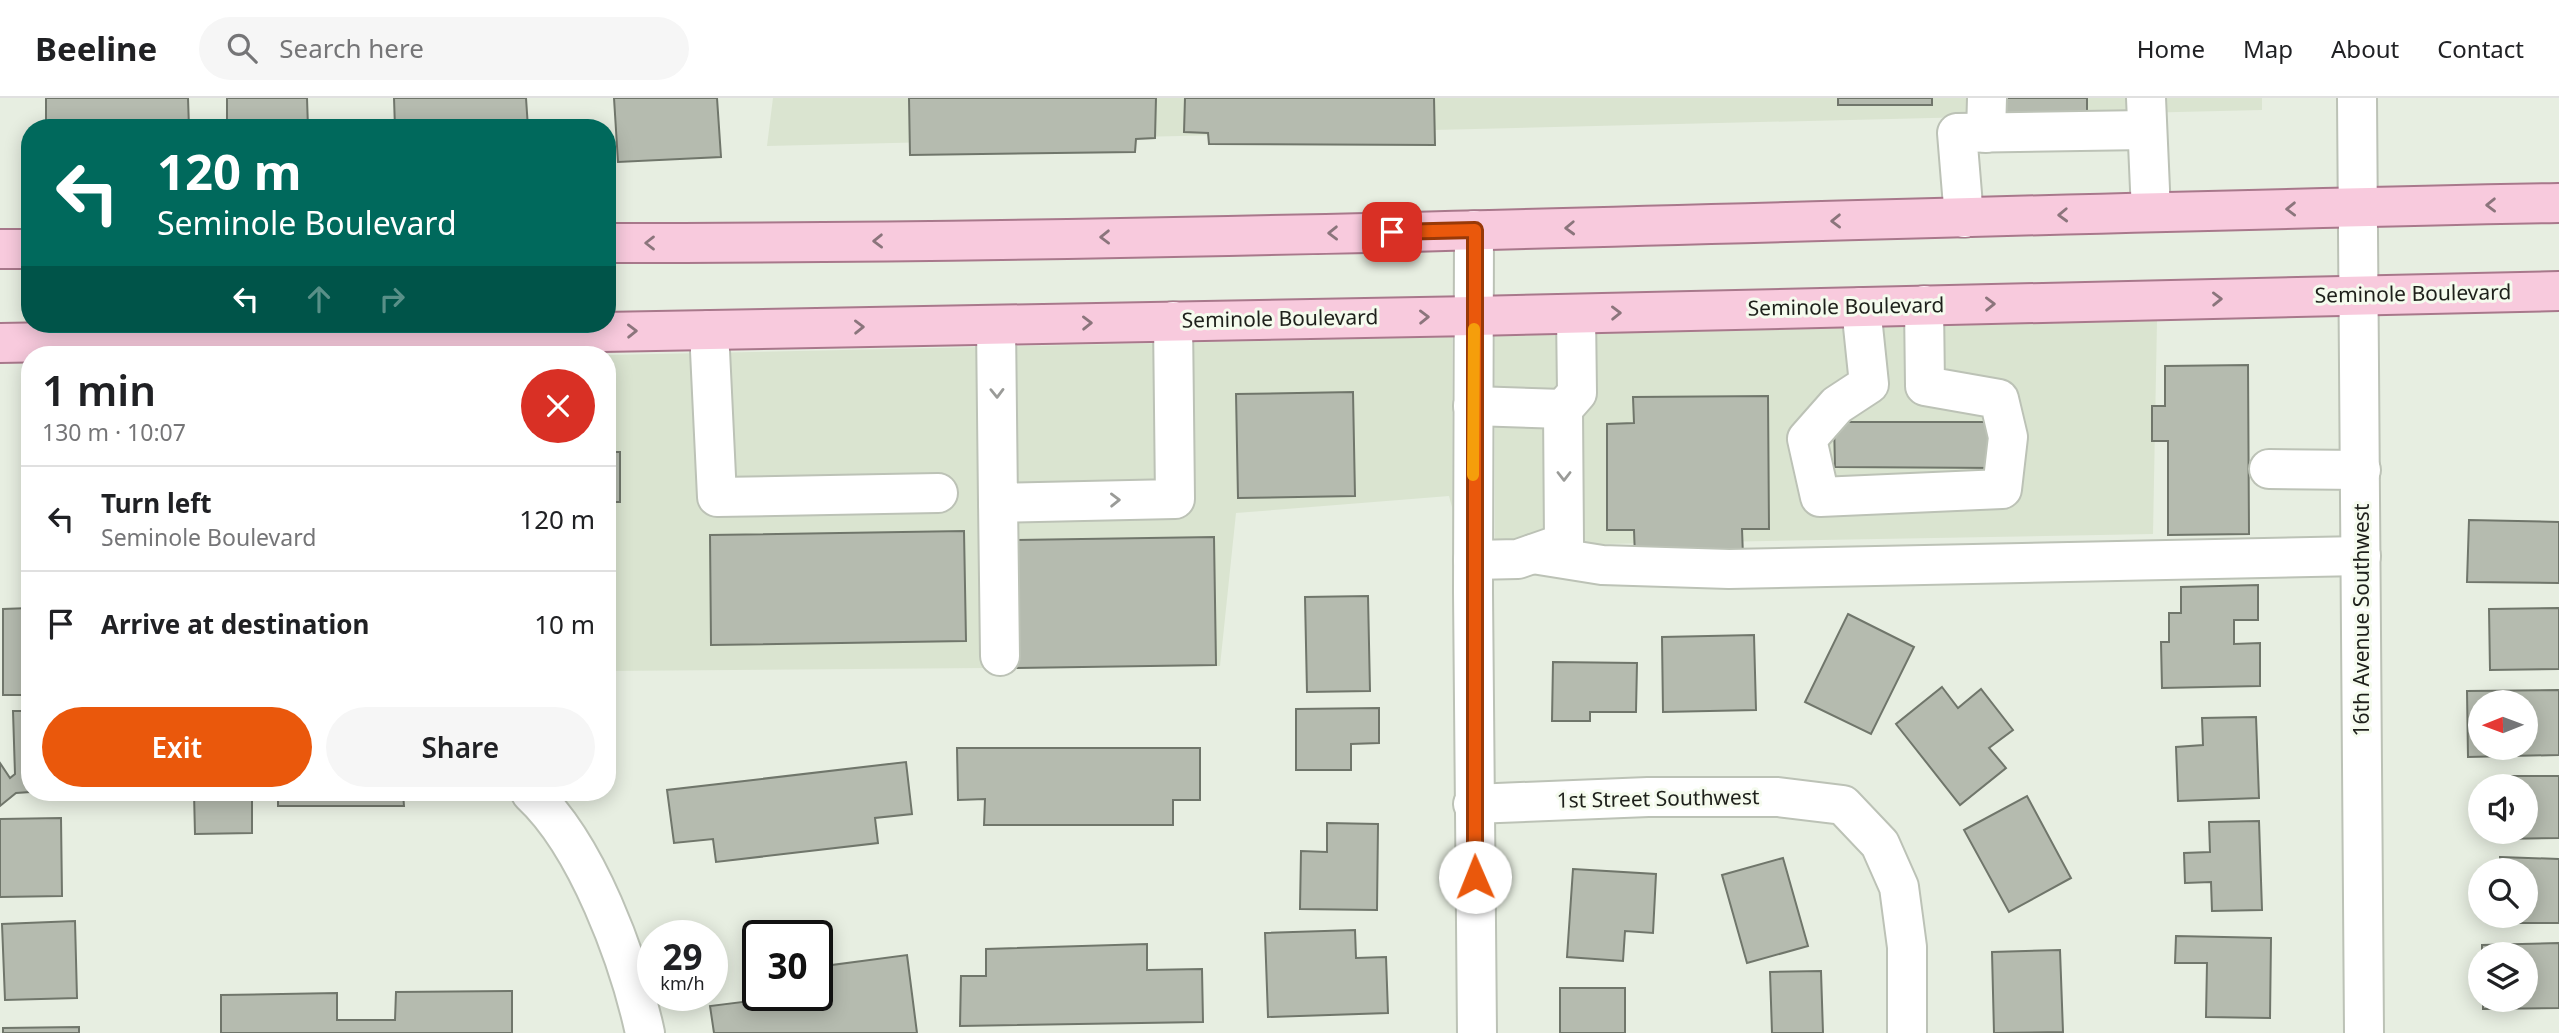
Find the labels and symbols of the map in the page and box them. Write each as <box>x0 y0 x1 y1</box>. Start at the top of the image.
one-way arrow <box>2485 197 2496 212</box>
one-way arrow <box>2285 201 2296 216</box>
pin <box>1362 202 1422 262</box>
one-way arrow <box>2058 207 2069 222</box>
one-way arrow <box>1830 213 1841 229</box>
one-way arrow <box>1564 220 1575 235</box>
one-way arrow <box>1327 225 1337 241</box>
one-way arrow <box>1100 229 1110 245</box>
one-way arrow <box>872 234 883 249</box>
one-way arrow <box>645 235 655 251</box>
street label: Seminole Boulevard <box>2314 277 2512 309</box>
street label: Seminole Boulevard <box>1747 290 1945 322</box>
one-way arrow <box>2212 291 2223 306</box>
one-way arrow <box>1985 296 1996 312</box>
street label: Seminole Boulevard <box>1181 302 1379 334</box>
one-way arrow <box>1611 305 1622 320</box>
one-way arrow <box>1419 309 1430 325</box>
one-way arrow <box>1082 315 1092 331</box>
one-way arrow <box>854 319 865 335</box>
one-way arrow <box>627 323 637 339</box>
one-way arrow <box>989 388 1005 399</box>
one-way arrow <box>1556 471 1572 482</box>
one-way arrow <box>1110 493 1121 508</box>
street label: 16th Avenue Southwest <box>2347 503 2375 737</box>
north arrow <box>2468 690 2538 760</box>
street label: 1st Street Southwest <box>1556 782 1760 814</box>
position arrow <box>1438 840 1512 914</box>
speed limit sign: 30 <box>742 920 833 1011</box>

